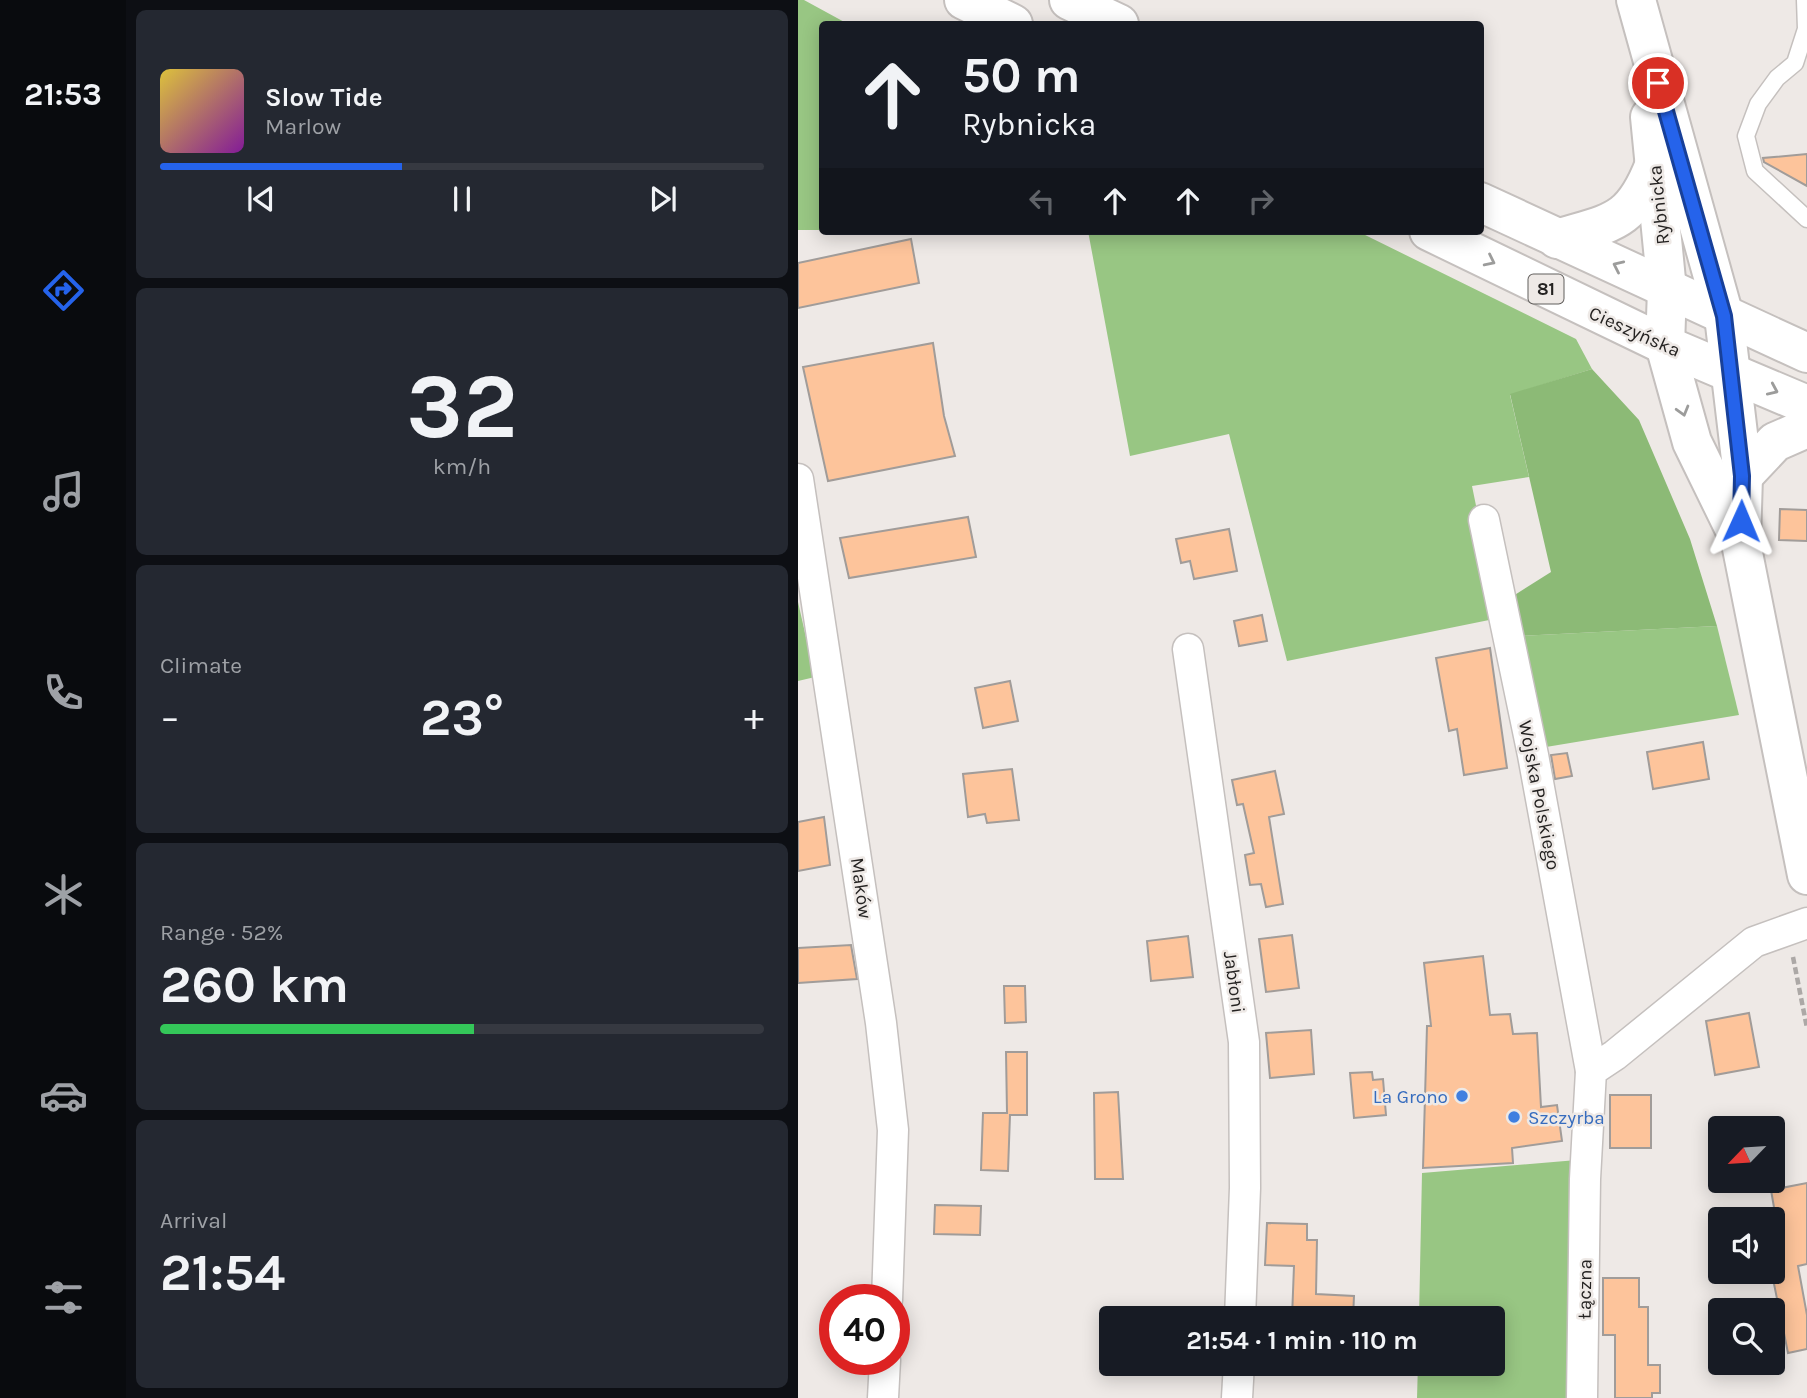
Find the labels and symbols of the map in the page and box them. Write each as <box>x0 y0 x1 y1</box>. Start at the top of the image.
pin <box>1628 53 1688 113</box>
street label: Rybnicka <box>1644 164 1674 246</box>
one-way arrow <box>1483 253 1495 267</box>
one-way arrow <box>1613 261 1625 275</box>
road number: 81 <box>1528 274 1564 304</box>
street label: Cieszyńska <box>1586 302 1684 362</box>
one-way arrow <box>1766 382 1778 396</box>
one-way arrow <box>1675 405 1689 417</box>
position arrow <box>1704 484 1778 558</box>
street label: Wojska Polskiego <box>1514 719 1564 872</box>
street label: Maków <box>846 856 876 920</box>
street label: Jabłoni <box>1219 950 1249 1014</box>
place label: La Grono <box>1373 1086 1448 1108</box>
marker: La Grono <box>1454 1088 1470 1104</box>
place label: Szczyrba <box>1528 1107 1605 1129</box>
marker: Szczyrba <box>1506 1109 1522 1125</box>
north arrow <box>1708 1116 1785 1194</box>
street label: Łączna <box>1573 1259 1597 1319</box>
speed limit sign: 40 <box>819 1284 910 1375</box>

